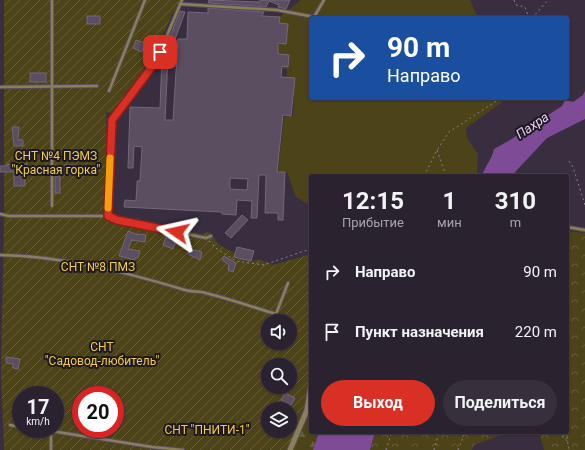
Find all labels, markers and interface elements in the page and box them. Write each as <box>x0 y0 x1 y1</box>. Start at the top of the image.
text: 90 m <box>387 31 450 64</box>
icon: right <box>321 32 373 84</box>
pin <box>143 35 177 69</box>
icon: arrive <box>149 41 171 63</box>
text: Направо <box>387 65 460 86</box>
water label: Пахра <box>513 109 552 142</box>
park label: СНТ №4 ПЭМЗ "Красная горка" <box>12 149 101 177</box>
text: 12:15 <box>342 187 404 215</box>
text: 1 <box>442 187 456 215</box>
text: 310 <box>495 187 536 215</box>
position arrow <box>156 211 198 253</box>
text: Прибытие <box>342 215 404 230</box>
text: мин <box>437 215 462 230</box>
text: m <box>510 215 521 230</box>
park label: СНТ №8 ПМЗ <box>61 260 135 274</box>
icon: right <box>321 261 343 283</box>
text: Направо <box>355 263 416 281</box>
text: 90 m <box>523 263 557 281</box>
map controls <box>261 314 297 438</box>
button: sound <box>261 314 297 350</box>
icon: arrive <box>321 321 343 343</box>
text: Пункт назначения <box>355 323 484 341</box>
text: 220 m <box>515 323 557 341</box>
park label: СНТ "Садовод-любитель" <box>45 340 159 368</box>
button: search <box>261 358 297 394</box>
button: Выход <box>321 380 435 426</box>
button: Поделиться <box>443 380 557 426</box>
speed limit sign: 20 <box>72 386 124 438</box>
text: 17 <box>27 395 49 419</box>
button: layers <box>261 402 297 438</box>
text: km/h <box>26 416 50 427</box>
park label: СНТ "ПНИТИ-1" <box>164 423 250 437</box>

